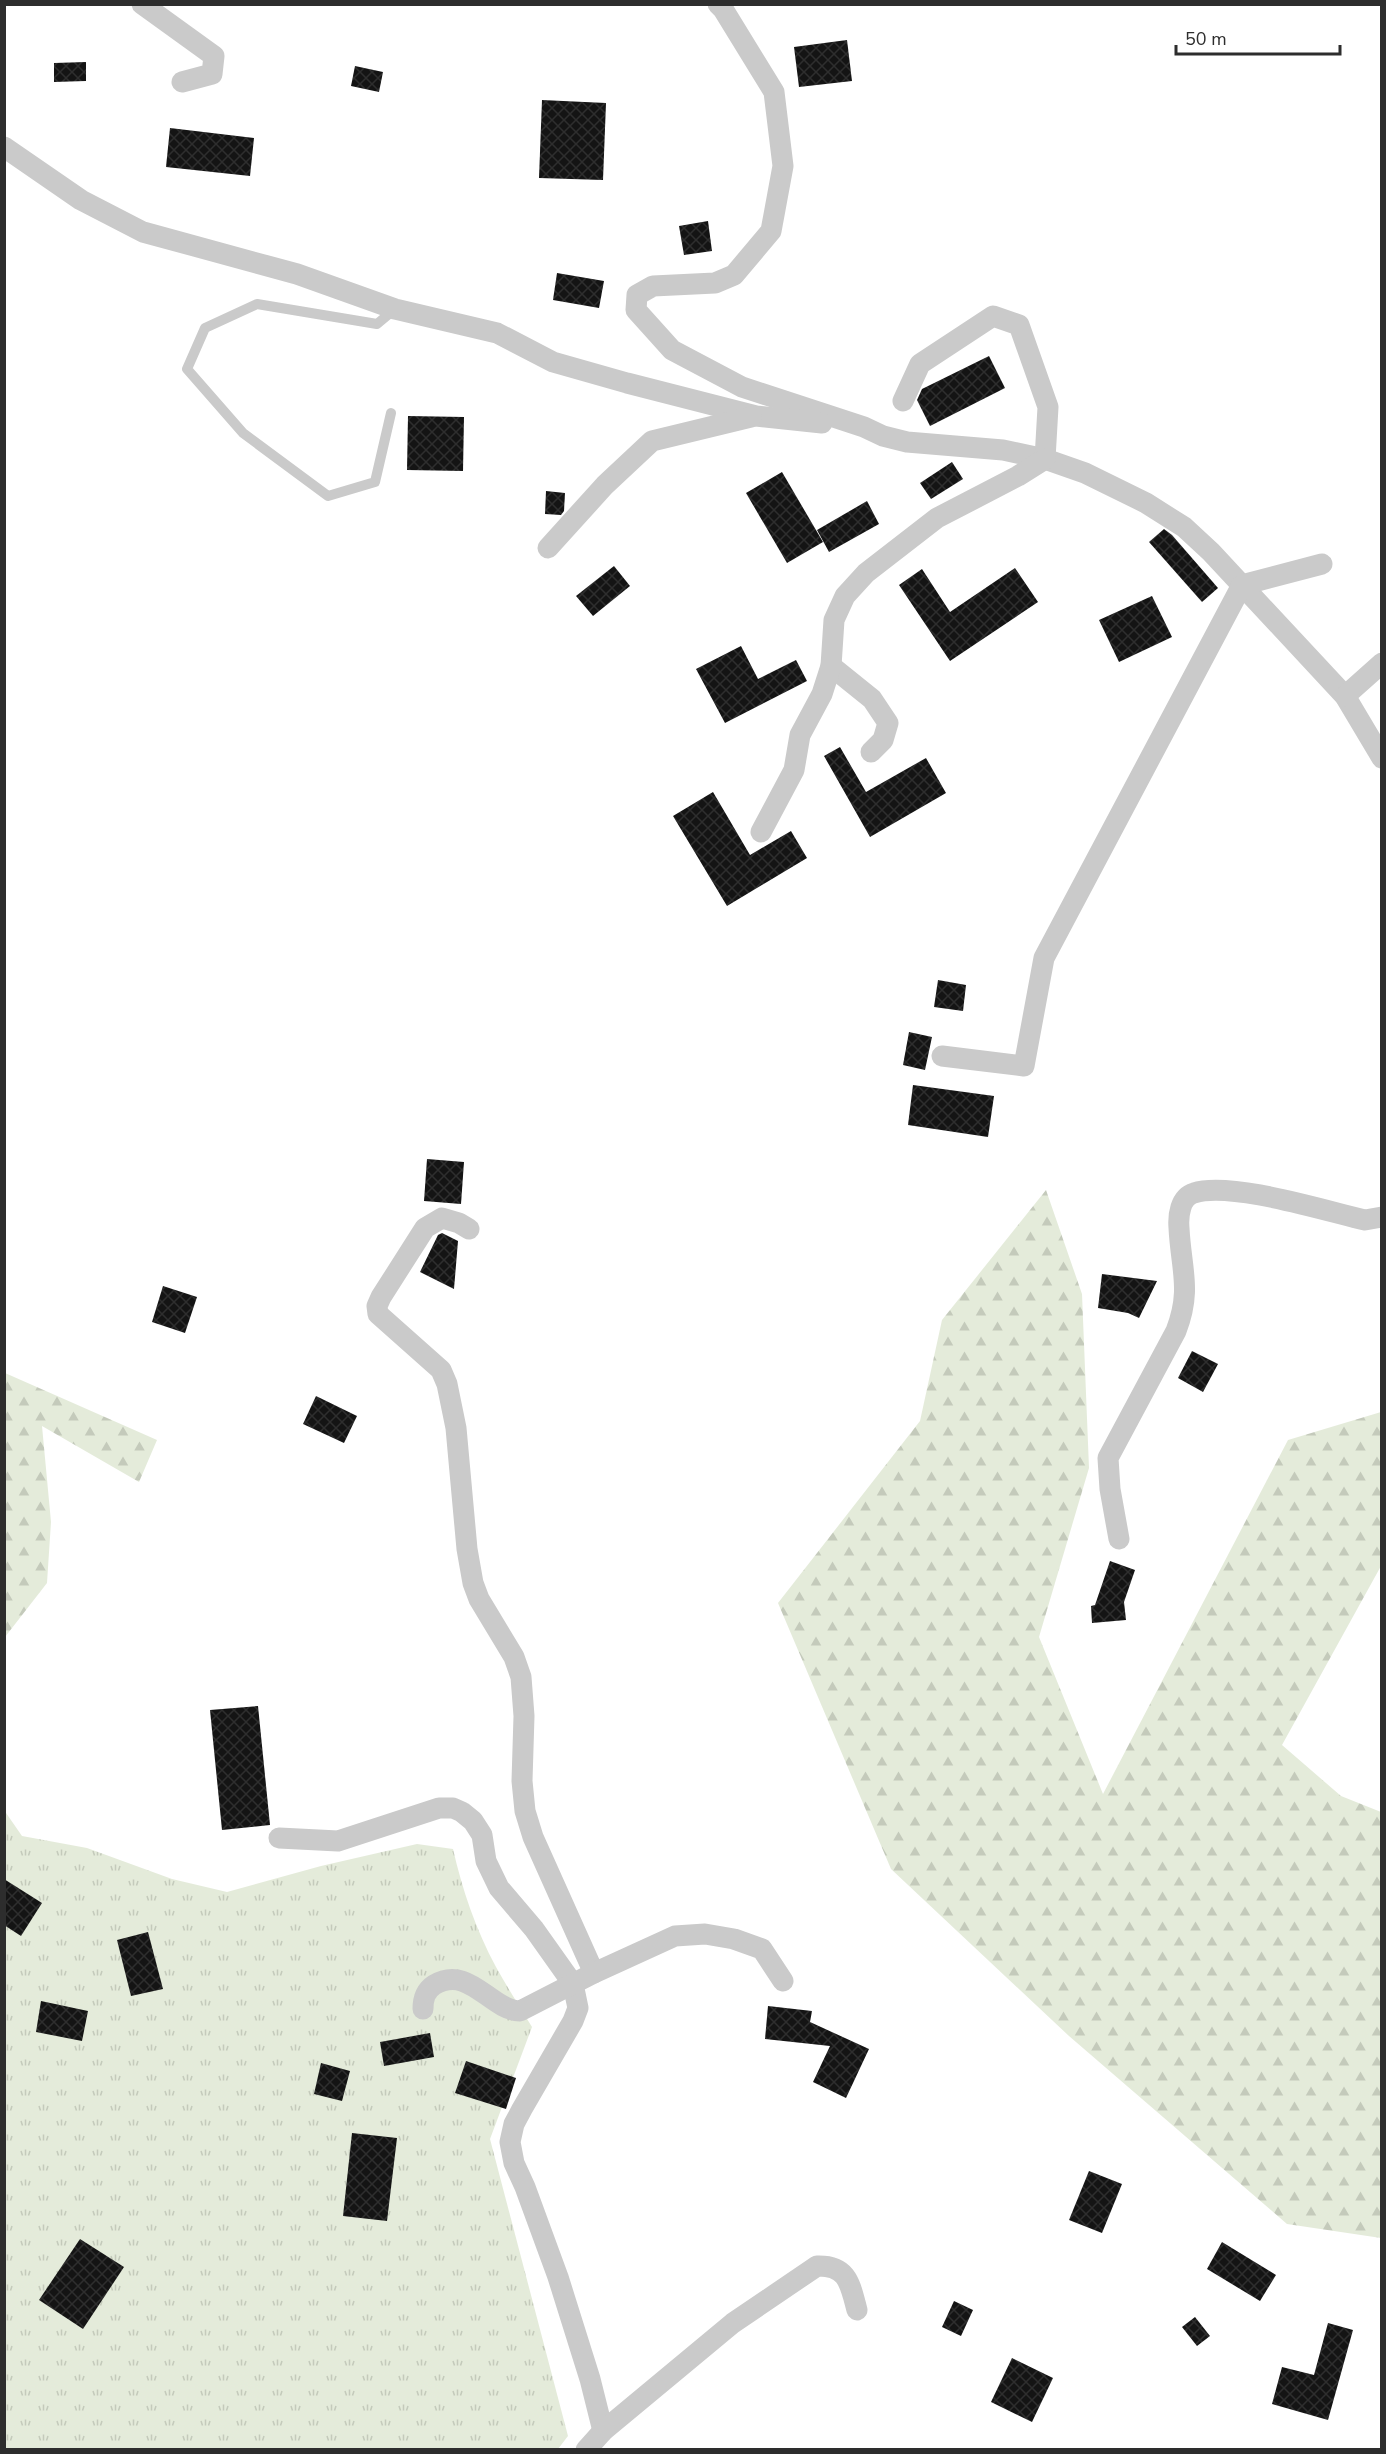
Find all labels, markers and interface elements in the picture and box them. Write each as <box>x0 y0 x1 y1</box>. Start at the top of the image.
scale bar <box>1176 18 1340 56</box>
text: 50 m <box>1185 27 1227 51</box>

